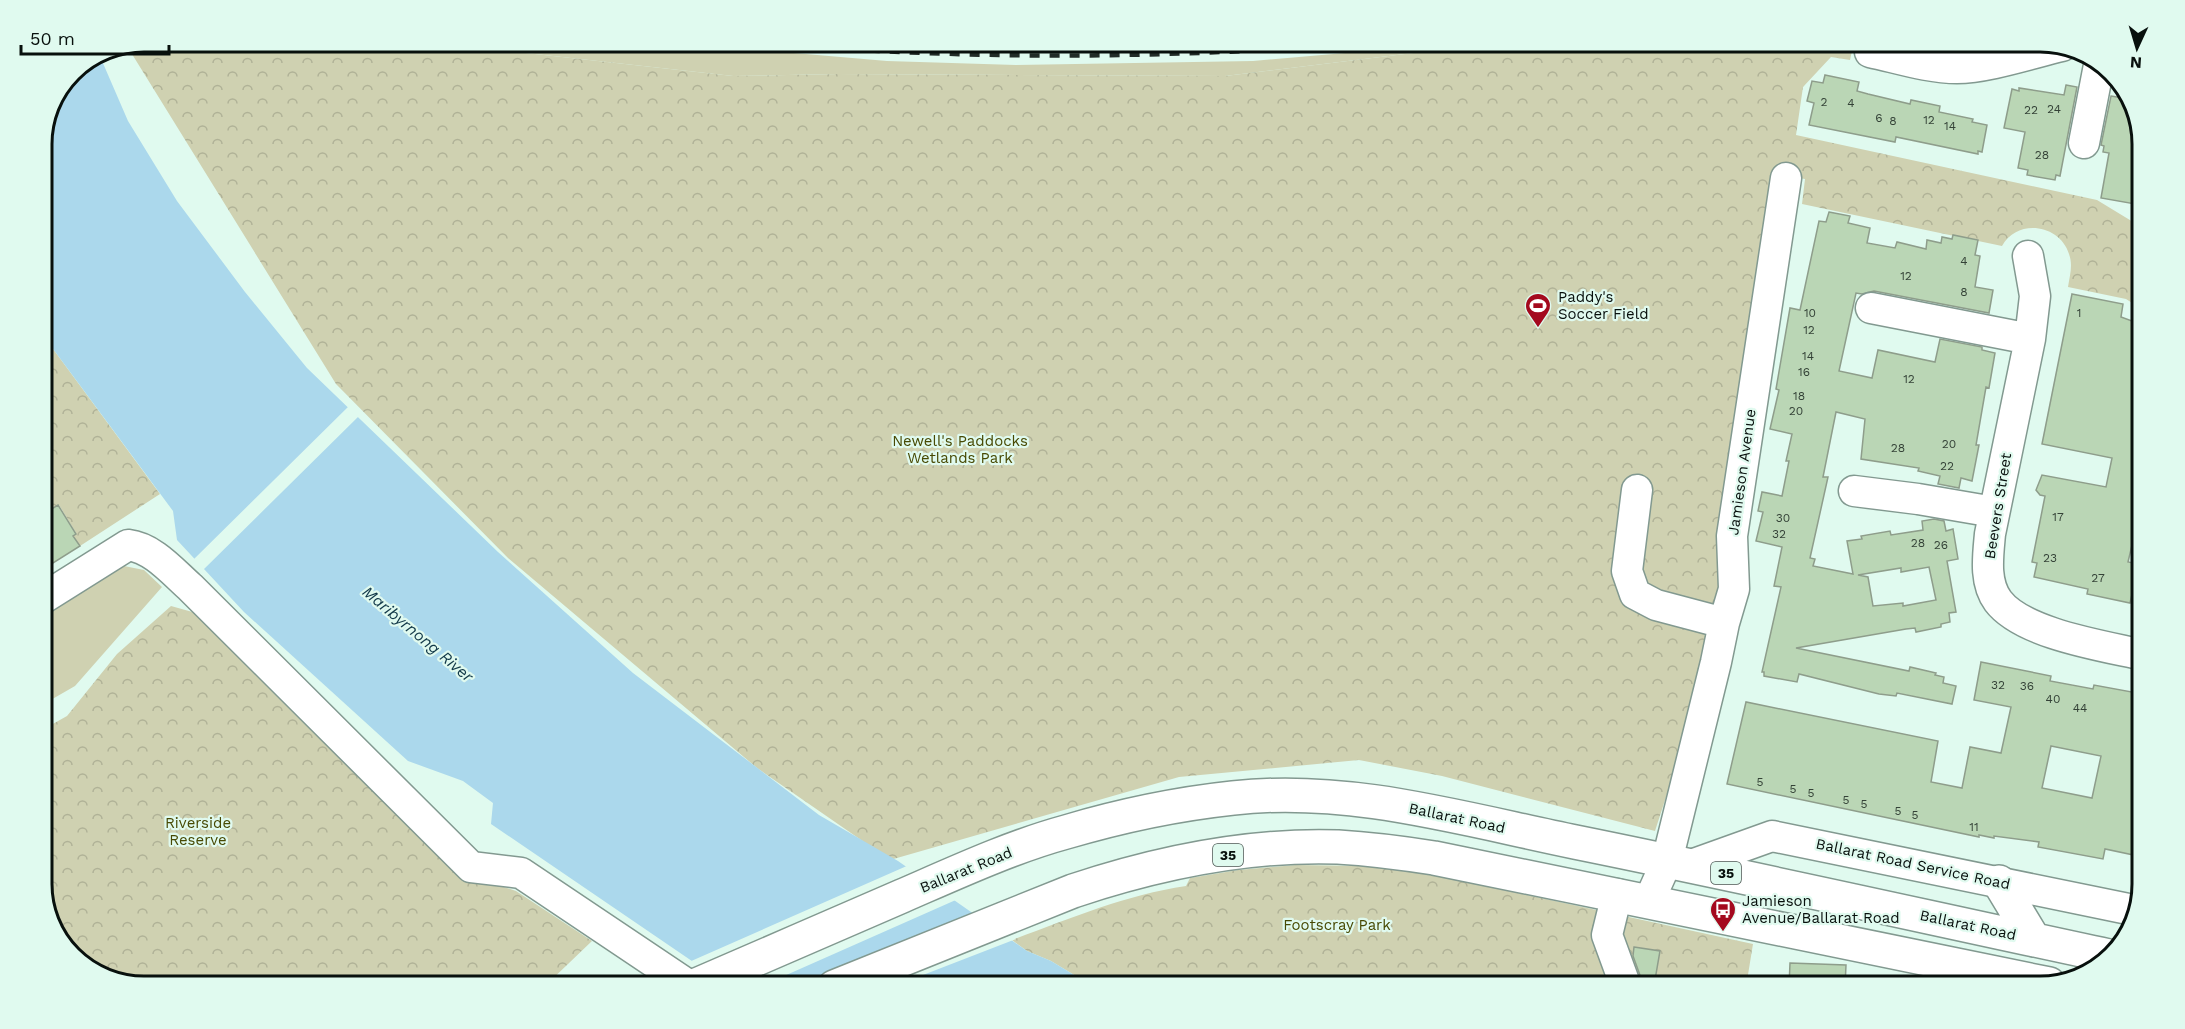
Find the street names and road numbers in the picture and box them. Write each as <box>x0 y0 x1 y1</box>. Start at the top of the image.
street label: Jamieson Avenue <box>1724 408 1760 536</box>
street label: Beevers Street <box>1981 451 2015 560</box>
street label: Ballarat Road <box>1407 799 1507 837</box>
street label: Ballarat Road Service Road <box>1814 835 2012 893</box>
street label: Ballarat Road <box>917 843 1015 897</box>
road number: 35 <box>1213 844 1243 866</box>
road number: 35 <box>1711 862 1741 884</box>
street label: Ballarat Road <box>1918 906 2018 944</box>

